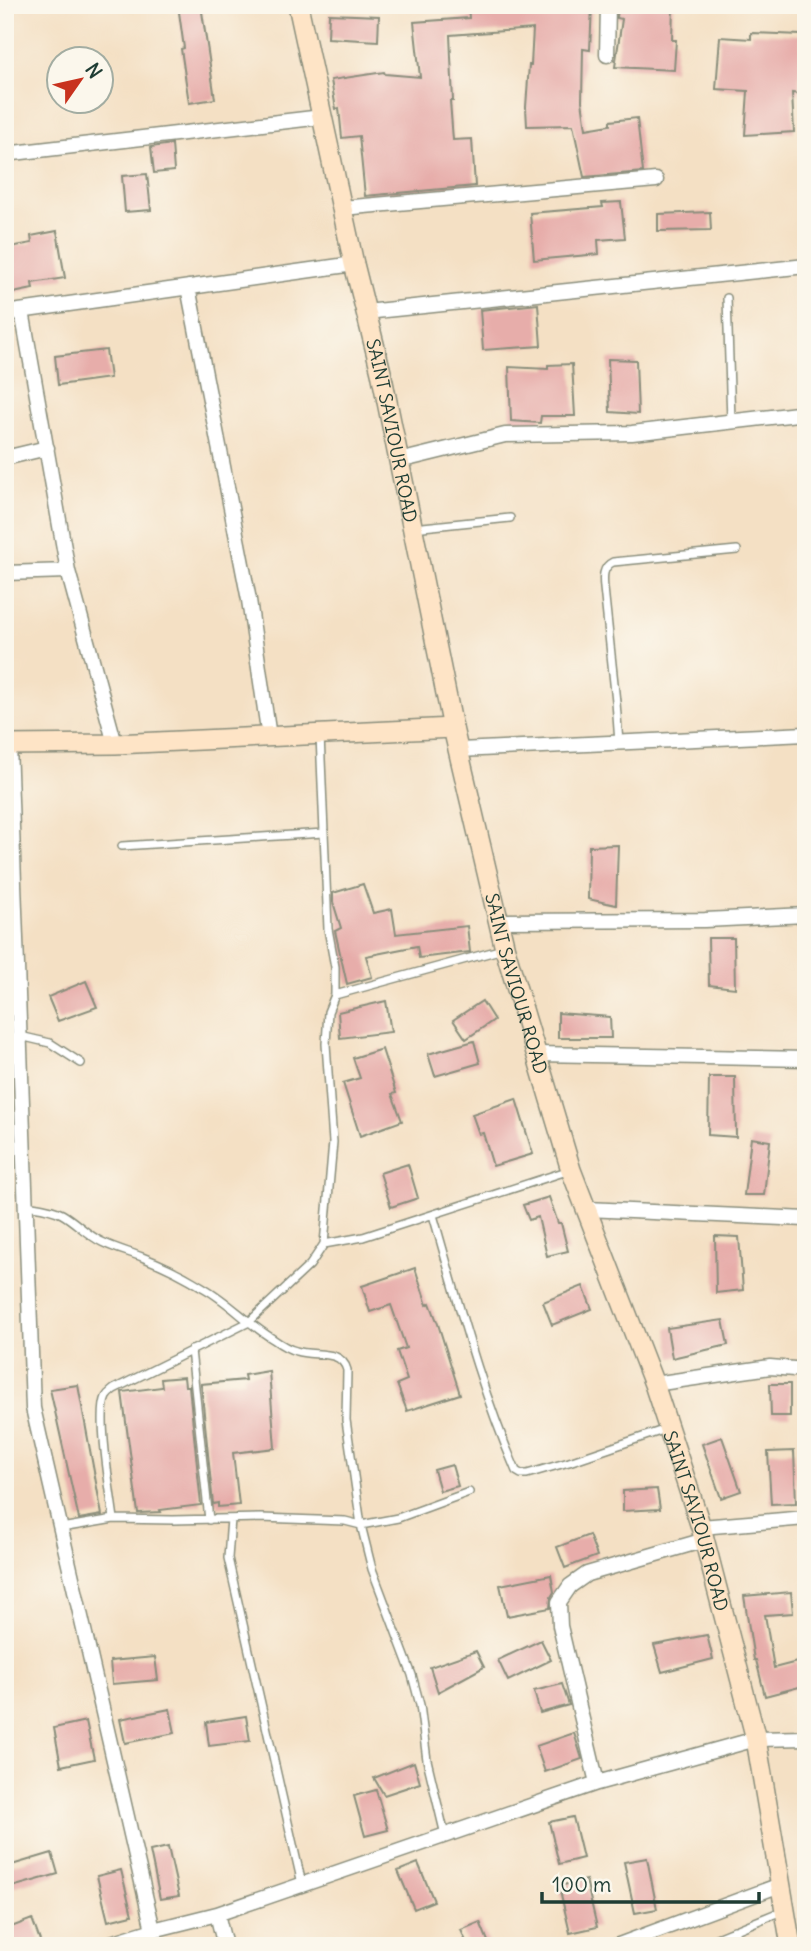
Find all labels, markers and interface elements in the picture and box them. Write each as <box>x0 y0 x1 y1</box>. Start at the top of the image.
north arrow <box>46 46 116 116</box>
text: N <box>80 58 108 83</box>
street label: SAINT SAVIOUR ROAD <box>362 336 423 524</box>
street label: SAINT SAVIOUR ROAD <box>481 891 553 1077</box>
street label: SAINT SAVIOUR ROAD <box>659 1428 734 1613</box>
scale bar <box>542 1860 758 1904</box>
text: 100 m <box>552 1871 611 1898</box>

